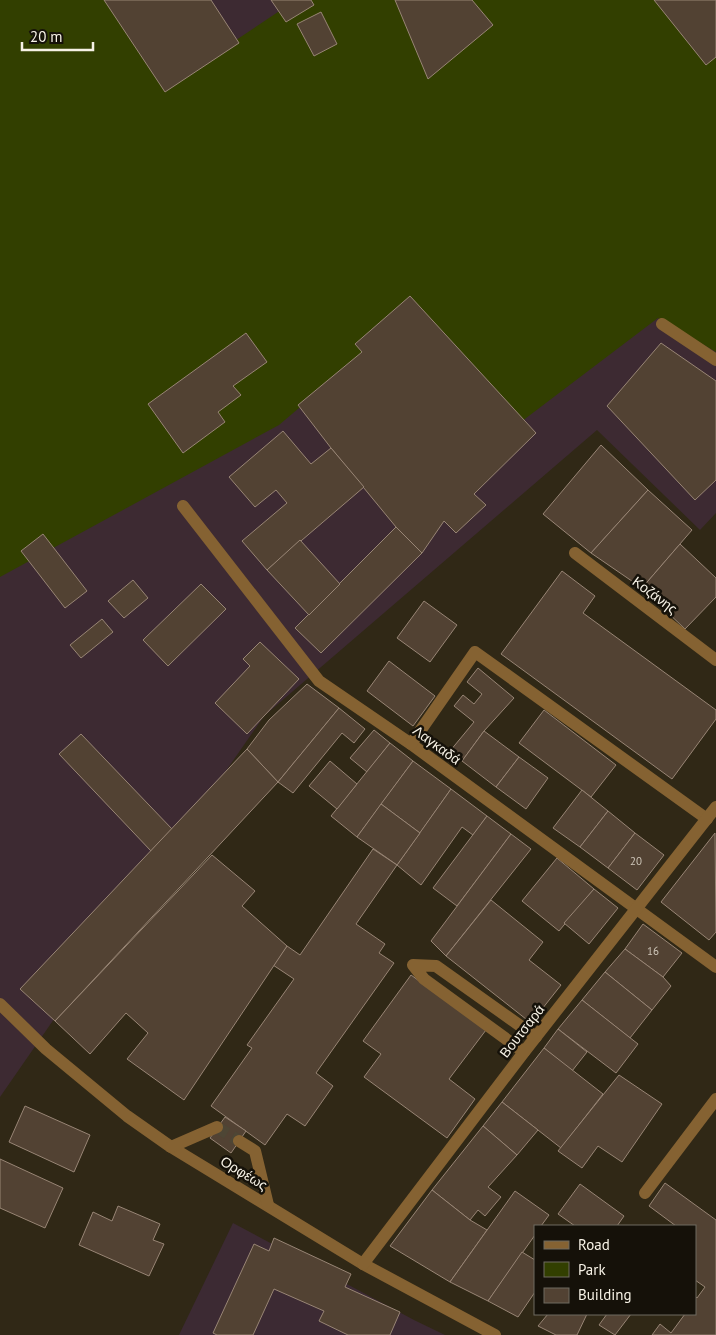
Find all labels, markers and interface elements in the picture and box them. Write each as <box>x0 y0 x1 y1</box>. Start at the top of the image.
scale bar <box>22 20 94 52</box>
text: 20 m <box>30 27 63 46</box>
street label: Κοζάνης <box>629 572 681 618</box>
street label: Λαγκαδά <box>409 721 465 769</box>
house number: 20 <box>630 854 642 868</box>
house number: 16 <box>647 944 659 958</box>
street label: Βουτσαρά <box>496 1001 548 1061</box>
street label: Ορφέως <box>217 1152 271 1194</box>
legend <box>534 1225 696 1315</box>
text: Road <box>578 1235 610 1254</box>
text: Park <box>578 1260 606 1279</box>
text: Building <box>578 1285 632 1304</box>

